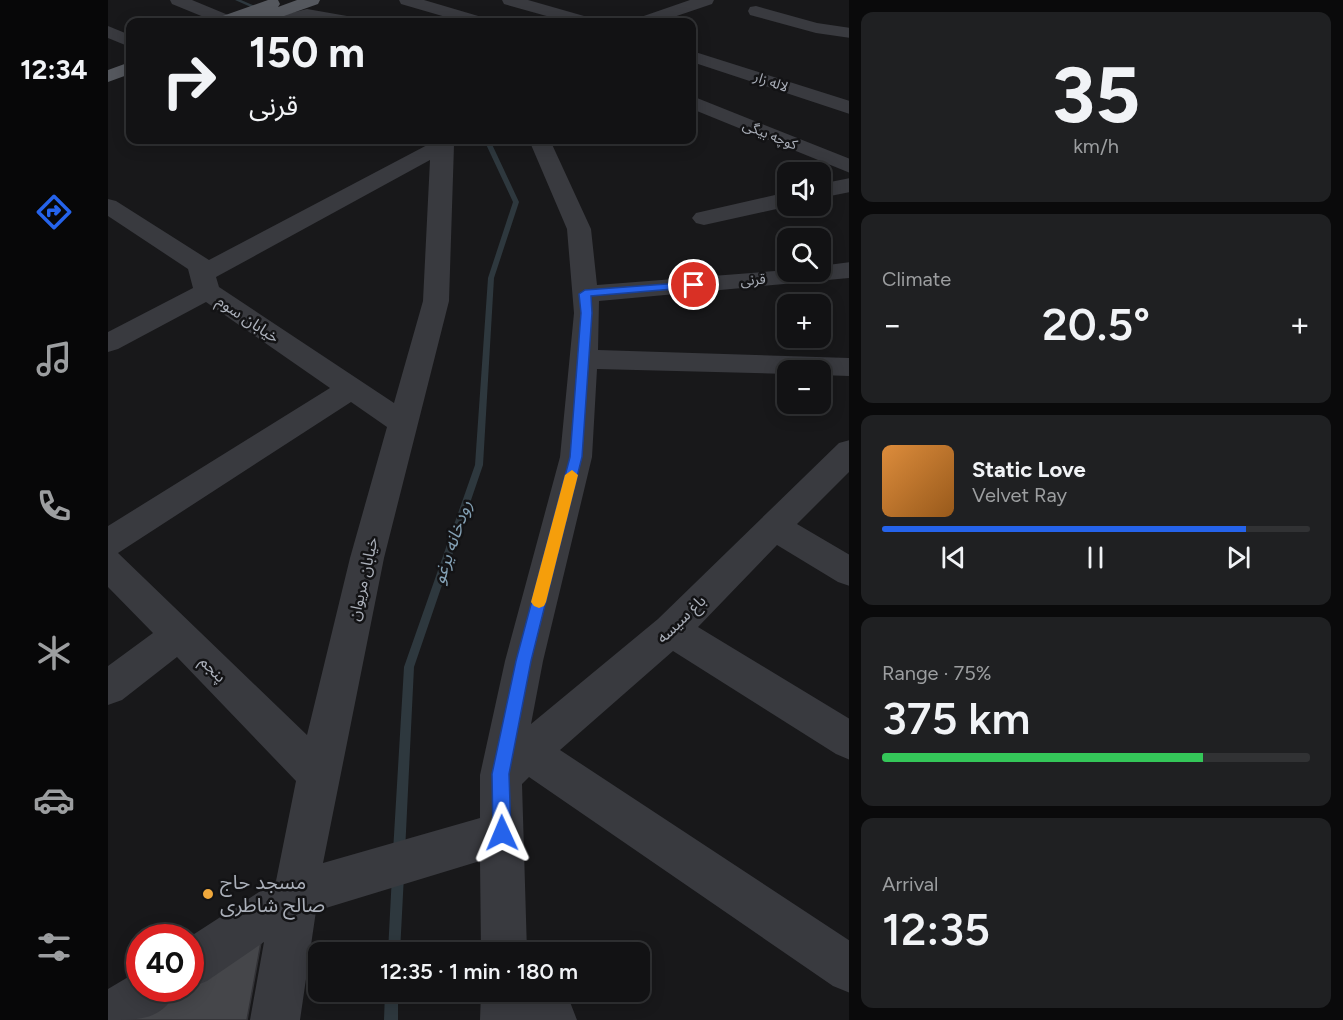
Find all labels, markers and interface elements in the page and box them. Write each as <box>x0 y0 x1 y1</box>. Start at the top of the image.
text: 150 m <box>249 27 365 78</box>
icon: right <box>150 42 228 120</box>
text: 35 <box>1052 48 1140 142</box>
text: 12:34 <box>20 53 88 86</box>
street label: لاله زار <box>751 68 790 96</box>
text: قرنی <box>249 89 298 122</box>
street label: کوچه بیگی <box>740 116 800 155</box>
text: km/h <box>1073 134 1119 158</box>
map controls <box>777 162 831 414</box>
button: sound <box>777 162 831 216</box>
icon: directions <box>33 191 75 233</box>
button: search <box>777 228 831 282</box>
pin <box>668 259 719 310</box>
text: Climate <box>882 267 951 291</box>
icon: arrive <box>677 268 710 301</box>
street label: قرنی <box>740 270 766 290</box>
street label: خیابان سوم <box>211 291 283 349</box>
button: + <box>777 294 831 348</box>
text: 20.5° <box>1042 297 1150 351</box>
text: − <box>882 305 903 344</box>
text: + <box>1289 305 1310 344</box>
icon: music <box>33 338 75 380</box>
button: − <box>777 360 831 414</box>
text: Static Love <box>972 456 1086 483</box>
text: Velvet Ray <box>972 483 1067 507</box>
icon: phone <box>33 485 75 527</box>
water label: رودخانه یرغو <box>427 497 477 587</box>
street label: خیابان مریوان <box>344 535 382 623</box>
icon: previous <box>937 541 970 574</box>
icon: pause <box>1079 541 1112 574</box>
icon: next <box>1222 541 1255 574</box>
street label: باغ سیسه <box>652 591 712 649</box>
icon: climate <box>33 632 75 674</box>
street label: پنجم <box>194 652 230 688</box>
text: Range · 75% <box>882 661 991 685</box>
text: 375 km <box>882 691 1030 745</box>
icon: car <box>33 779 75 821</box>
position arrow <box>470 801 534 865</box>
place label: مسجد حاج صالح شاطری <box>220 870 325 920</box>
text: Arrival <box>882 872 938 896</box>
marker: مسجد حاج صالح شاطری <box>201 887 215 901</box>
text: 12:35 <box>882 902 990 956</box>
speed limit sign: 40 <box>126 924 204 1002</box>
icon: filters <box>33 926 75 968</box>
text: 12:35 · 1 min · 180 m <box>380 958 578 985</box>

